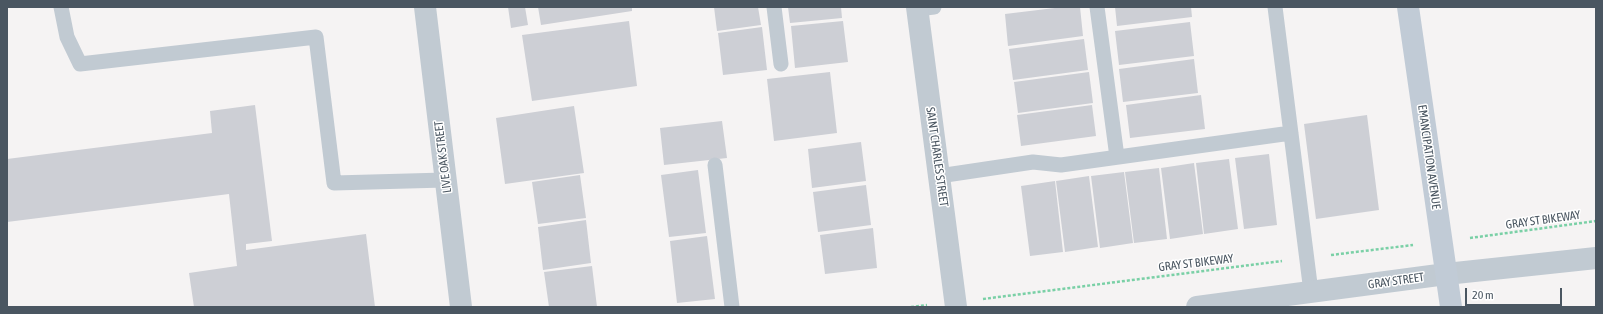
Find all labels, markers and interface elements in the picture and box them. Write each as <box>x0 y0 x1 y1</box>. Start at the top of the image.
street label: EMANCIPATION AVENUE <box>1415 104 1443 210</box>
street label: SAINT CHARLES STREET <box>923 106 951 208</box>
street label: LIVE OAK STREET <box>431 120 455 194</box>
street label: GRAY ST BIKEWAY <box>1505 208 1581 232</box>
street label: GRAY ST BIKEWAY <box>1158 251 1234 275</box>
street label: GRAY STREET <box>1367 270 1425 292</box>
scale bar <box>1467 280 1564 306</box>
text: 20 m <box>1472 288 1494 302</box>

